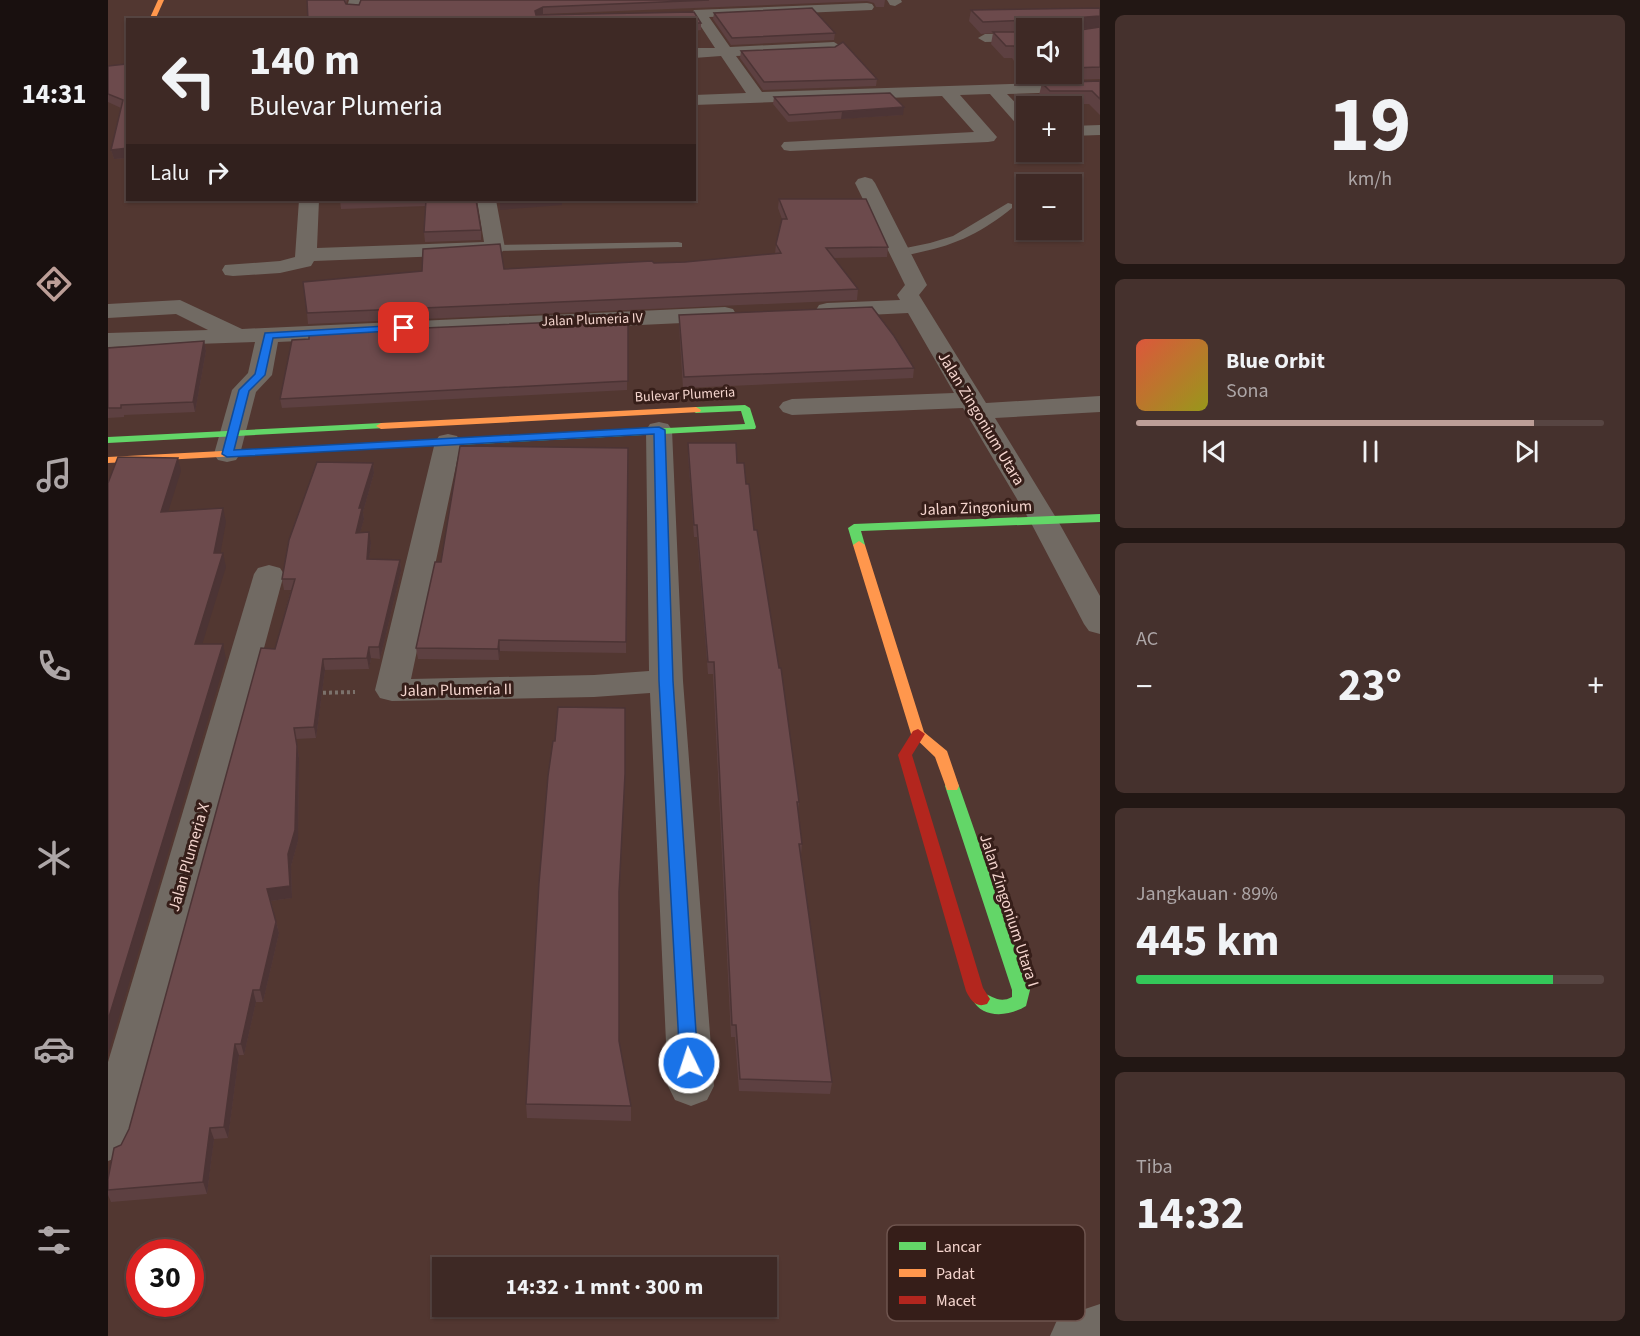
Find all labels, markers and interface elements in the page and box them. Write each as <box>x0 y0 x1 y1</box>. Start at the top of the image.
map controls <box>1016 18 1082 240</box>
button: sound <box>1016 18 1082 84</box>
text: 140 m <box>249 31 360 91</box>
icon: left <box>150 42 228 120</box>
text: 19 <box>1329 70 1411 181</box>
text: 14:31 <box>21 75 87 114</box>
text: Bulevar Plumeria <box>249 87 443 126</box>
button: + <box>1016 96 1082 162</box>
icon: right <box>201 156 234 189</box>
text: Lalu <box>150 157 189 189</box>
text: km/h <box>1348 165 1392 193</box>
button: − <box>1016 174 1082 240</box>
icon: directions <box>33 263 75 305</box>
pin <box>378 302 429 353</box>
street label: Jalan Plumeria IV <box>541 308 644 332</box>
icon: arrive <box>387 311 420 344</box>
text: Blue Orbit <box>1226 345 1325 377</box>
street label: Jalan Zingonium Utara <box>933 348 1030 489</box>
text: Sona <box>1226 377 1269 405</box>
street label: Bulevar Plumeria <box>634 382 736 408</box>
icon: previous <box>1198 435 1231 468</box>
icon: pause <box>1354 435 1387 468</box>
icon: next <box>1510 435 1543 468</box>
icon: music <box>33 454 75 496</box>
street label: Jalan Zingonium <box>920 495 1033 521</box>
text: AC <box>1136 625 1158 653</box>
icon: phone <box>33 645 75 687</box>
text: 23° <box>1338 654 1402 718</box>
text: − <box>1136 663 1152 710</box>
text: + <box>1588 663 1604 710</box>
street label: Jalan Plumeria II <box>400 678 512 702</box>
street label: Jalan Plumeria X <box>163 800 215 914</box>
street label: Jalan Zingonium Utara I <box>974 831 1044 990</box>
icon: climate <box>33 837 75 879</box>
text: Jangkauan · 89% <box>1136 880 1278 908</box>
text: 445 km <box>1136 909 1280 973</box>
icon: car <box>33 1028 75 1070</box>
position arrow <box>657 1031 721 1095</box>
text: Tiba <box>1136 1153 1173 1181</box>
text: 14:32 <box>1136 1182 1245 1246</box>
icon: filters <box>33 1219 75 1261</box>
legend <box>887 1225 1085 1321</box>
text: Lancar <box>936 1236 982 1258</box>
speed limit sign: 30 <box>126 1239 204 1317</box>
text: Padat <box>936 1263 975 1285</box>
text: 14:32 · 1 mnt · 300 m <box>506 1271 703 1303</box>
text: Macet <box>936 1290 976 1312</box>

